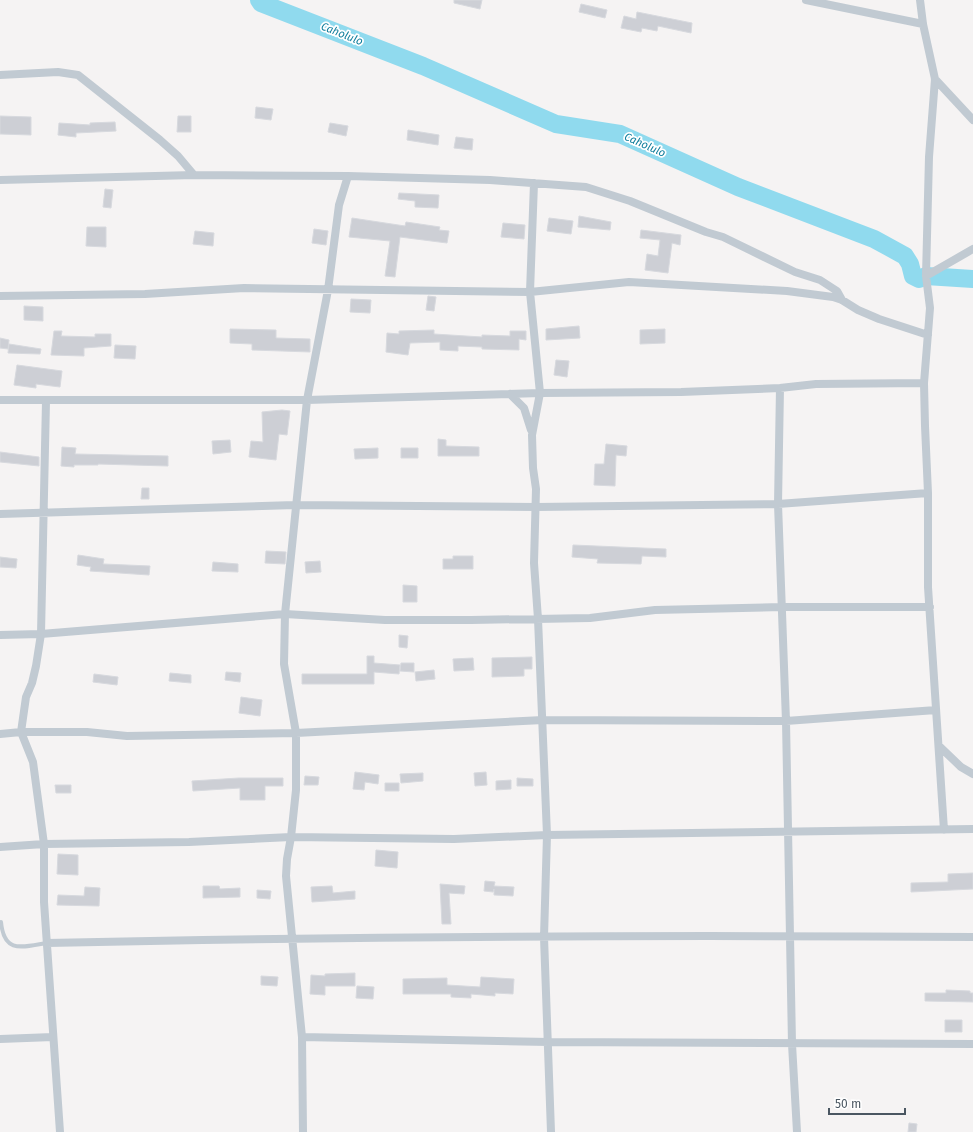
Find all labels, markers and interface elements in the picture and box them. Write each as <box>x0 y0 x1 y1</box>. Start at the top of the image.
water label: Caholulo <box>319 20 365 48</box>
water label: Caholulo <box>622 130 668 160</box>
scale bar <box>829 1090 905 1116</box>
text: 50 m <box>835 1097 861 1111</box>

